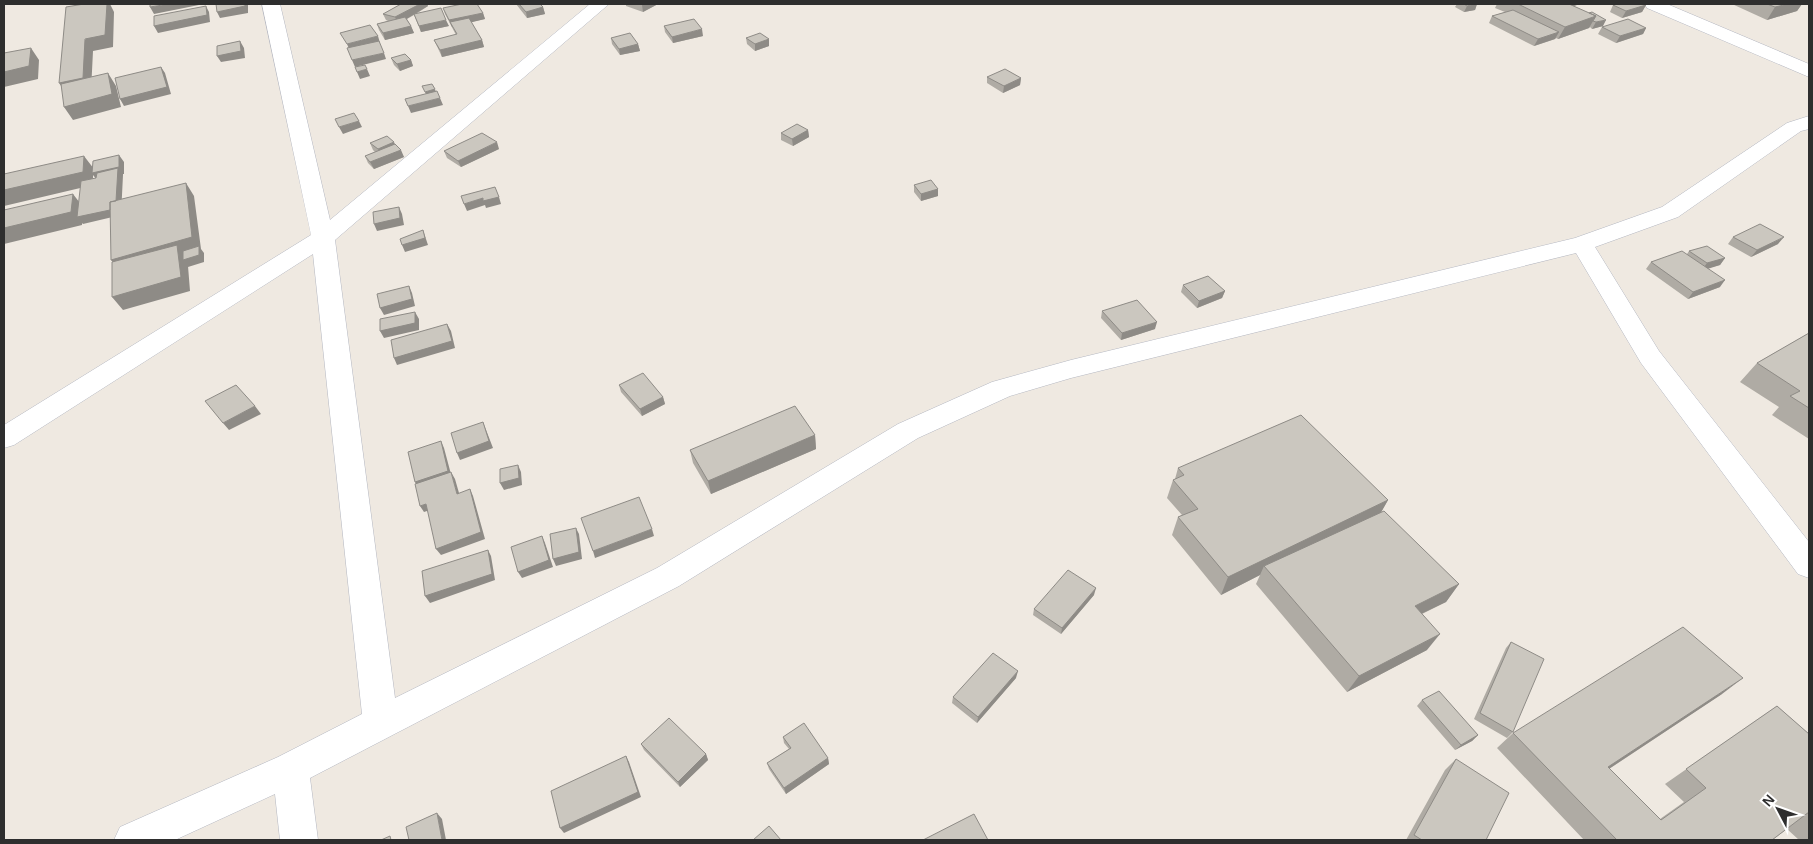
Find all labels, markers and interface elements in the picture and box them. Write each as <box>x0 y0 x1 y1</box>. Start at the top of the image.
north arrow <box>1753 784 1803 834</box>
text: N <box>1759 791 1778 810</box>

